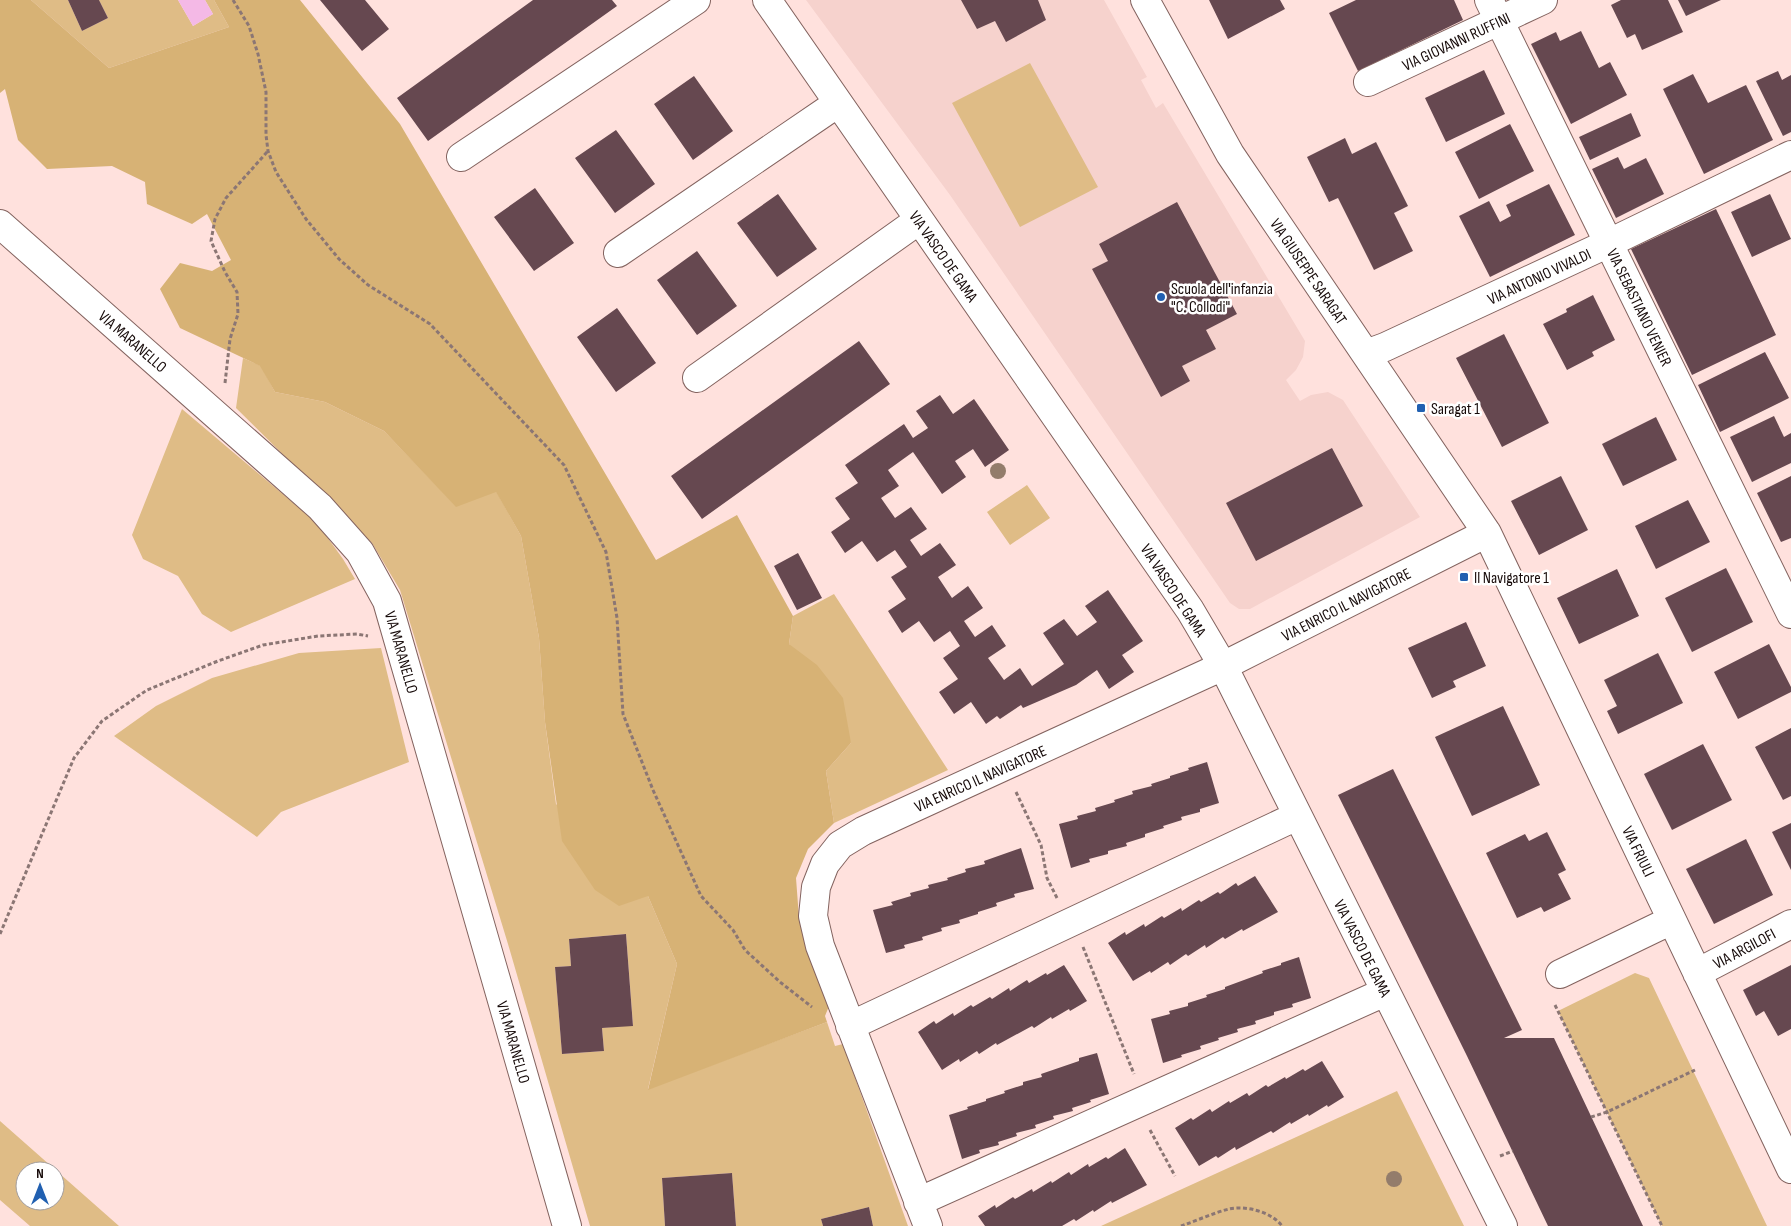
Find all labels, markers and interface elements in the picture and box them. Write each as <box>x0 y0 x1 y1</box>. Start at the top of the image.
street label: VIA GIOVANNI RUFFINI <box>1400 9 1514 76</box>
street label: VIA VASCO DE GAMA <box>904 208 981 306</box>
street label: VIA GIUSEPPE SARAGAT <box>1265 215 1350 329</box>
street label: VIA ANTONIO VIVALDI <box>1485 245 1594 310</box>
street label: VIA SEBASTIANO VENIER <box>1602 246 1675 369</box>
place label: Scuola dell'infanzia "C. Collodi" <box>1171 280 1273 317</box>
marker: Scuola dell'infanzia "C. Collodi" <box>1155 291 1167 303</box>
street label: VIA MARANELLO <box>94 307 170 377</box>
place label: Saragat 1 <box>1431 400 1480 419</box>
marker: Saragat 1 <box>1415 402 1427 414</box>
street label: VIA VASCO DE GAMA <box>1136 541 1210 641</box>
street label: VIA ENRICO IL NAVIGATORE <box>1279 565 1414 646</box>
place label: Il Navigatore 1 <box>1474 569 1549 588</box>
marker: Il Navigatore 1 <box>1458 571 1470 583</box>
street label: VIA MARANELLO <box>380 609 421 696</box>
street label: VIA ENRICO IL NAVIGATORE <box>912 742 1049 817</box>
street label: VIA FRIULI <box>1617 823 1658 880</box>
street label: VIA VASCO DE GAMA <box>1329 897 1394 1001</box>
street label: VIA ARGILOFI <box>1710 925 1779 974</box>
street label: VIA MARANELLO <box>492 999 533 1086</box>
north arrow <box>15 1161 65 1211</box>
text: N <box>36 1165 44 1182</box>

